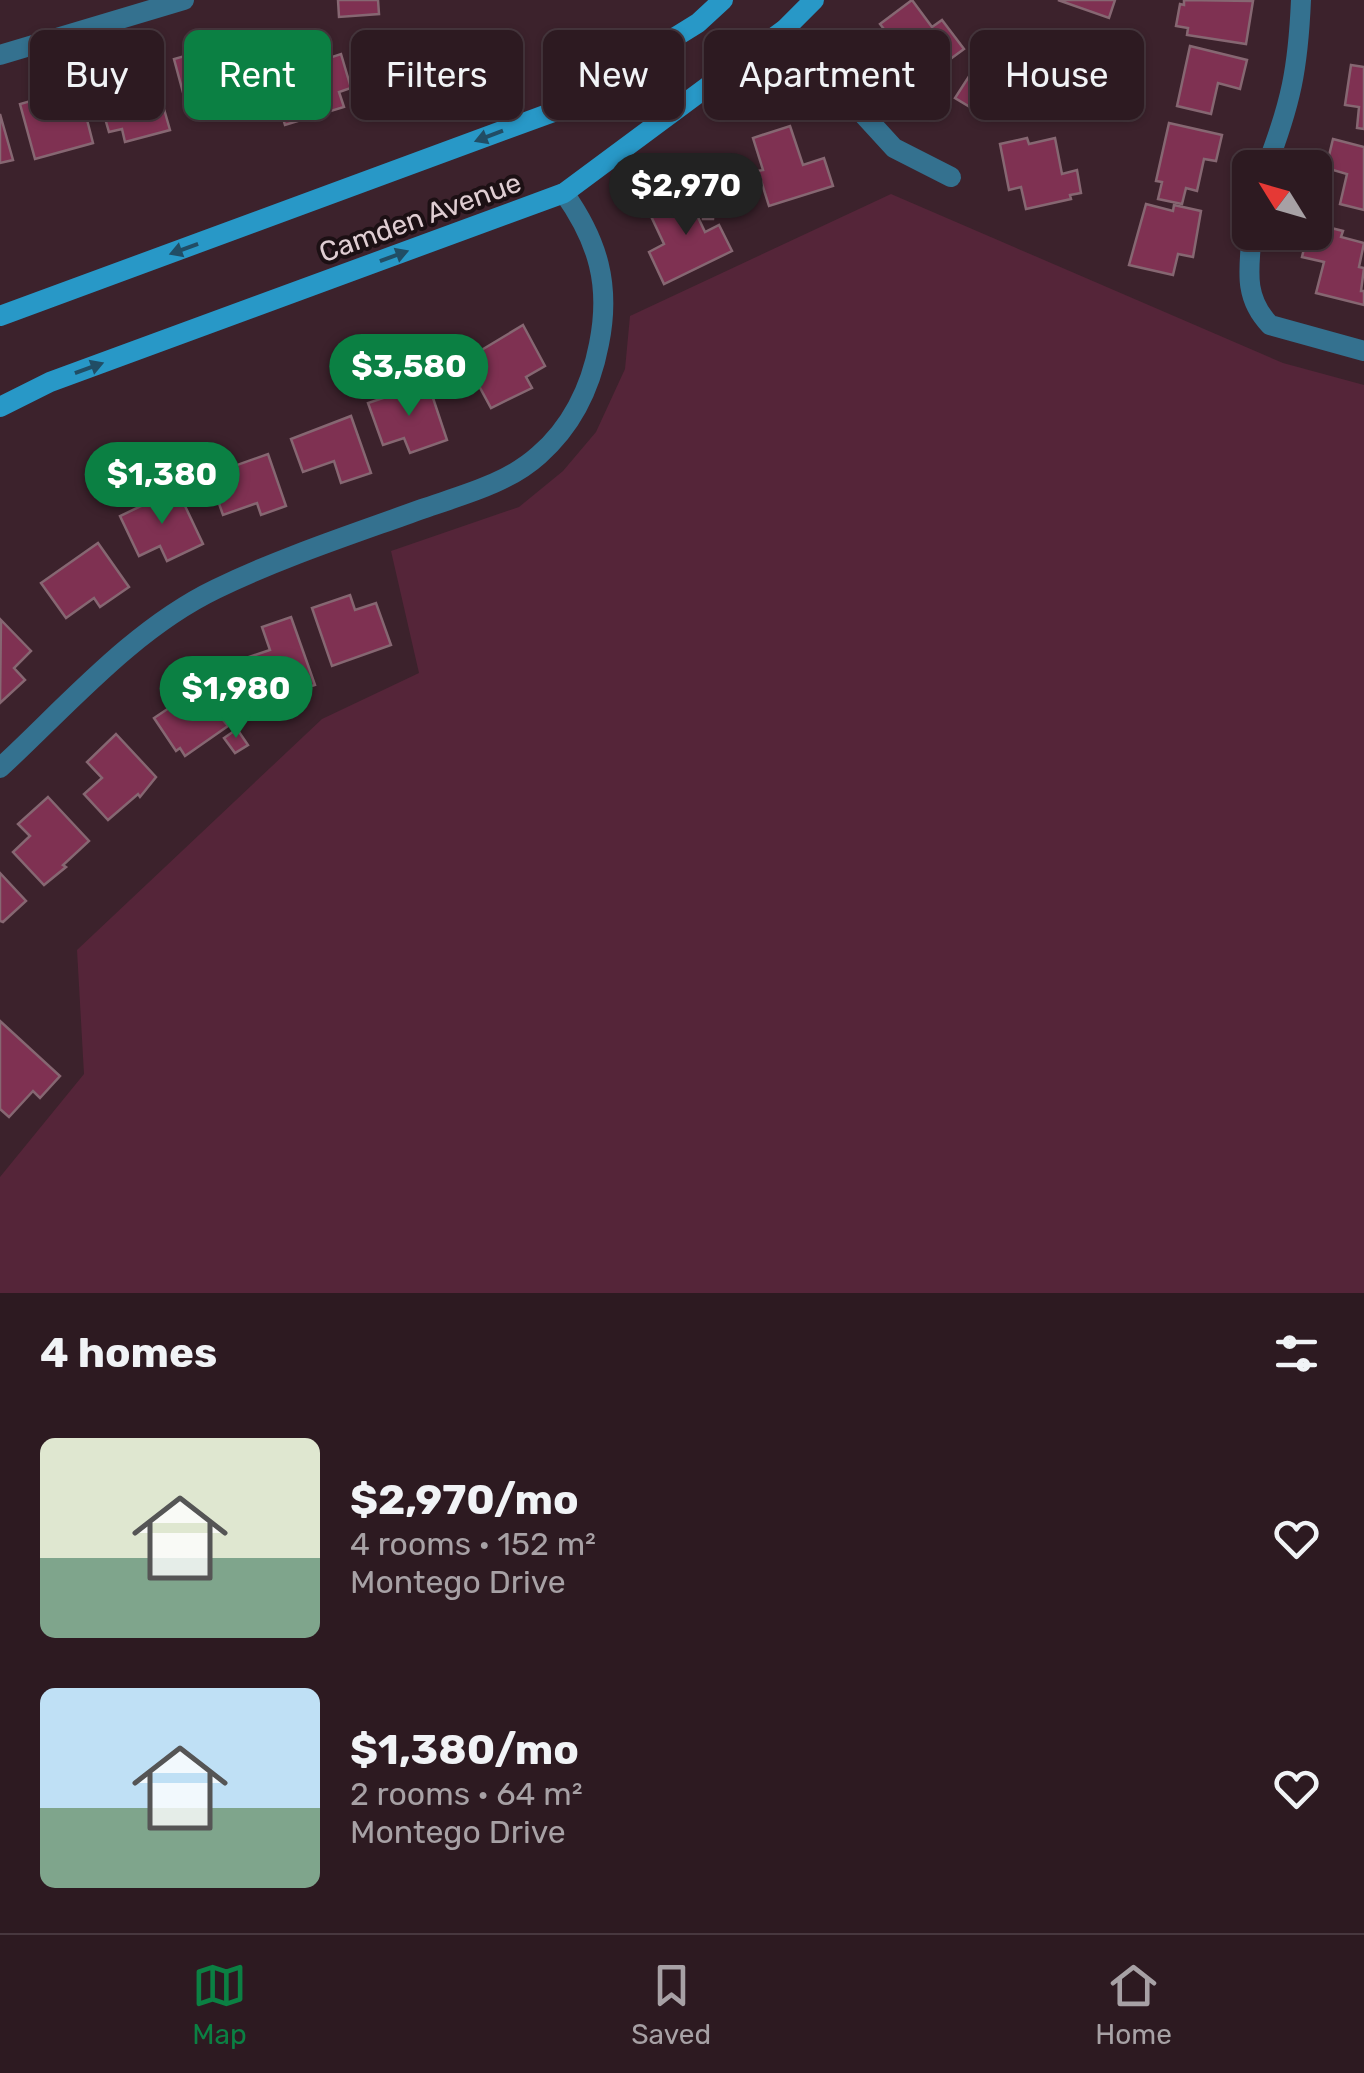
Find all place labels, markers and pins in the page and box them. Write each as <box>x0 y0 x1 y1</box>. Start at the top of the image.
pin: $2,970 <box>605 153 767 238</box>
pin: $3,580 <box>328 334 490 419</box>
pin: $1,380 <box>81 442 243 527</box>
pin: $1,980 <box>155 656 317 741</box>

